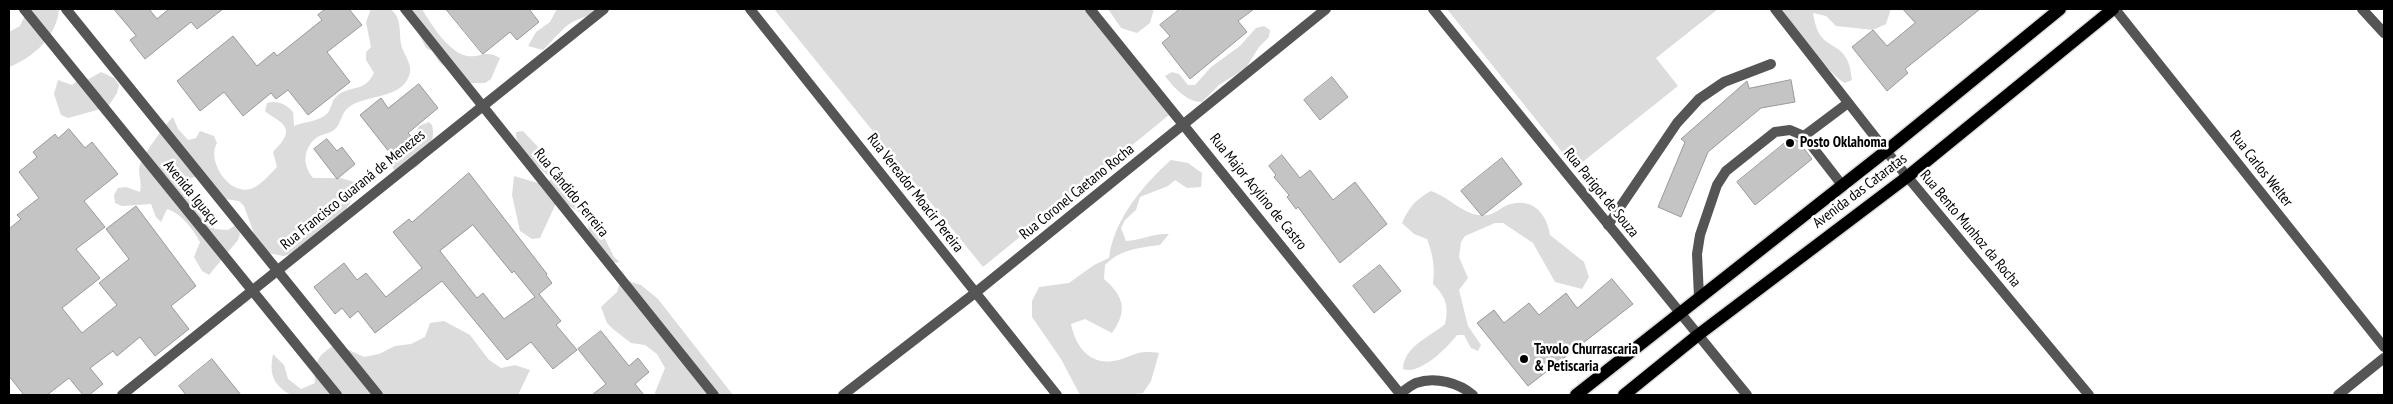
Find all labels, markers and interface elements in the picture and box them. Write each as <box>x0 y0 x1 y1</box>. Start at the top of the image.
street label: Rua Francisco Guaraná de Menezes <box>277 126 429 254</box>
street label: Rua Carlos Welter <box>2226 127 2296 211</box>
street label: Rua Vereador Moacir Pereira <box>863 130 967 256</box>
street label: Rua Major Acylino de Castro <box>1206 130 1310 254</box>
place label: Posto Oklahoma <box>1800 134 1887 152</box>
marker: Posto Oklahoma <box>1784 137 1796 149</box>
street label: Rua Coronel Caetano Rocha <box>1016 140 1138 244</box>
street label: Rua Cândido Ferreira <box>530 145 612 241</box>
street label: Rua Parigot de Souza <box>1560 145 1642 241</box>
street label: Avenida das Cataratas <box>1809 150 1911 232</box>
street label: Avenida Iguaçu <box>159 157 223 229</box>
street label: Rua Bento Munhoz da Rocha <box>1916 167 2024 291</box>
place label: Tavolo Churrascaria & Petiscaria <box>1534 341 1638 376</box>
marker: Tavolo Churrascaria & Petiscaria <box>1518 353 1530 365</box>

